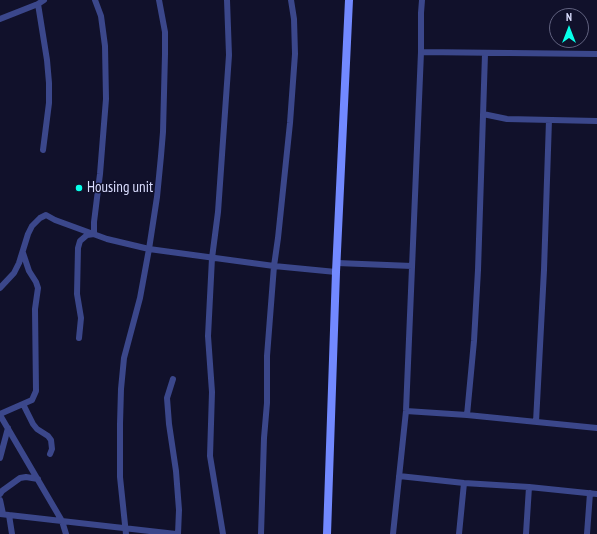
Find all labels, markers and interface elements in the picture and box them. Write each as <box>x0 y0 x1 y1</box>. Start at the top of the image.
north arrow <box>549 8 589 48</box>
text: N <box>566 10 572 24</box>
place label: Housing unit <box>87 179 153 197</box>
marker: Housing unit <box>74 183 84 193</box>

